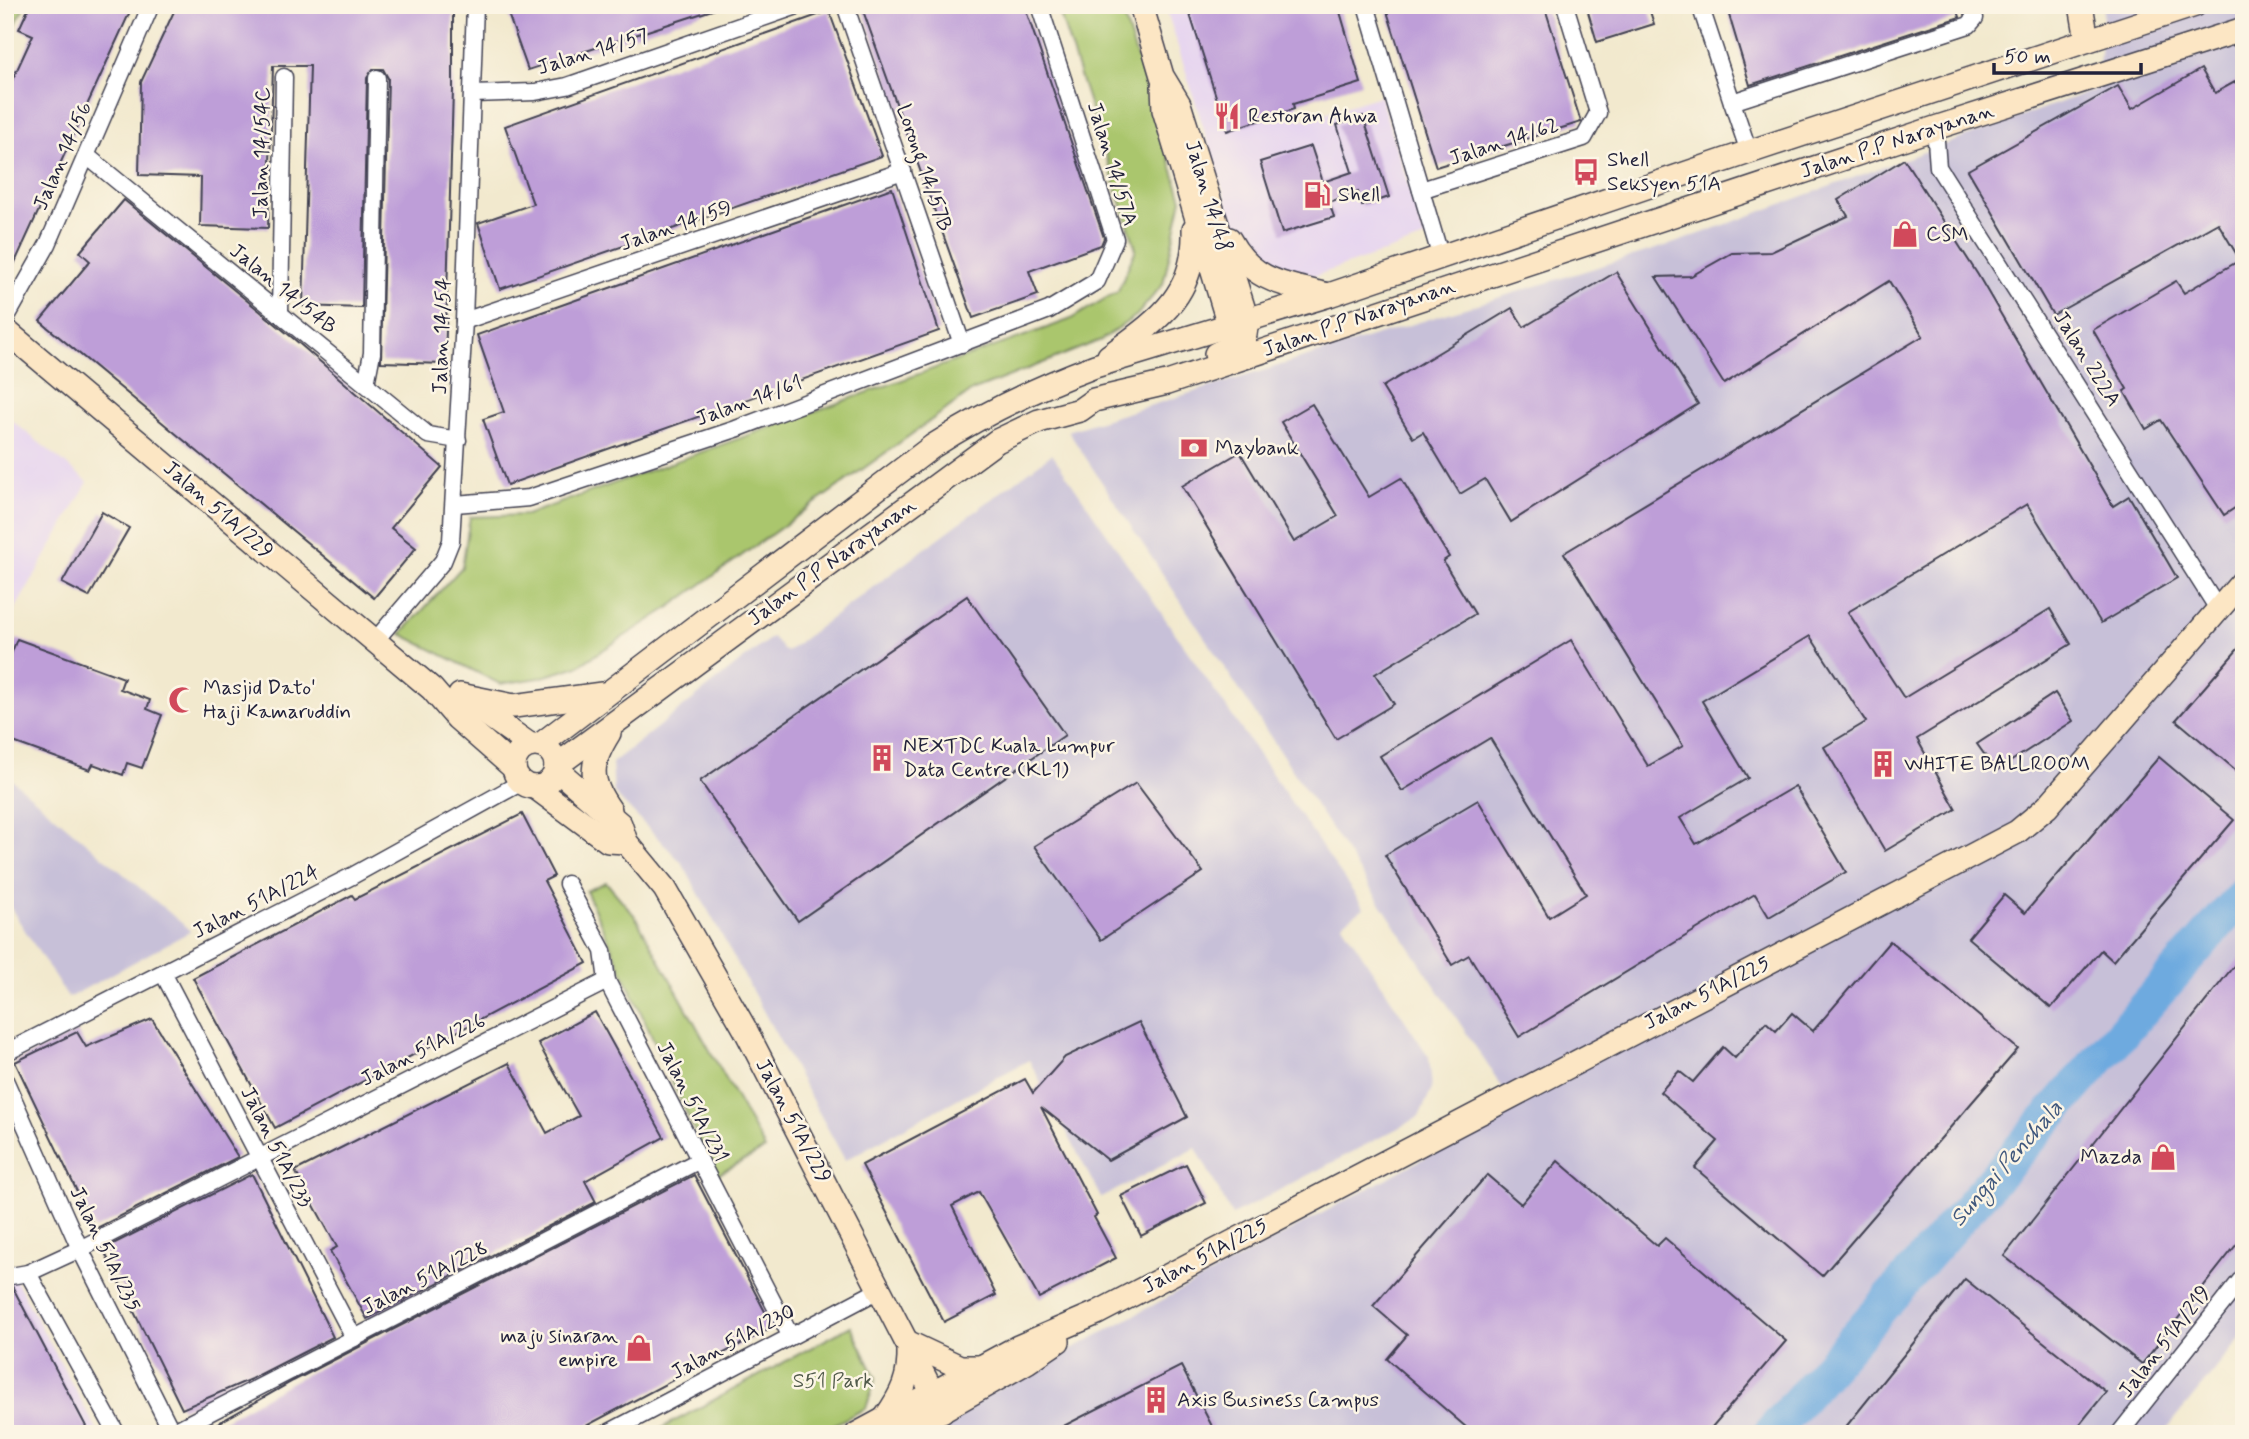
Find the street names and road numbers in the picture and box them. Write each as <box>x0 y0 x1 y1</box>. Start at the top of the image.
street label: Jalan 14/57 <box>534 22 652 82</box>
street label: Jalan 14/54C <box>247 87 277 219</box>
street label: Jalan P.P Narayanan <box>1797 96 1998 185</box>
street label: Jalan 14/56 <box>27 97 99 215</box>
street label: Jalan 14/57A <box>1080 98 1144 230</box>
street label: Lorong 14/57B <box>887 101 959 236</box>
street label: Jalan 14/62 <box>1446 111 1562 173</box>
street label: Jalan 14/48 <box>1178 137 1238 255</box>
street label: Jalan 14/59 <box>616 194 736 258</box>
street label: Jalan 14/54B <box>224 237 342 341</box>
street label: Jalan P.P Narayanan <box>1259 272 1459 364</box>
street label: Jalan 14/54 <box>426 277 458 395</box>
street label: Jalan 222A <box>2047 306 2127 412</box>
street label: Jalan 14/61 <box>692 369 806 433</box>
street label: Jalan 51A/229 <box>157 454 279 566</box>
street label: Jalan P.P Narayanan <box>742 491 922 633</box>
street label: Jalan 51A/224 <box>188 858 324 946</box>
street label: Jalan 51A/225 <box>1639 949 1775 1037</box>
street label: Jalan 51A/226 <box>356 1007 490 1093</box>
street label: Jalan 51A/231 <box>650 1037 734 1167</box>
street label: Jalan 51A/229 <box>748 1054 838 1188</box>
street label: Jalan 51A/233 <box>233 1082 319 1213</box>
street label: Jalan 51A/235 <box>63 1182 147 1316</box>
street label: Jalan 51A/225 <box>1138 1211 1272 1301</box>
street label: Jalan 51A/228 <box>357 1234 493 1322</box>
street label: Jalan 51A/219 <box>2112 1280 2218 1404</box>
street label: Jalan 51A/230 <box>666 1298 800 1386</box>

